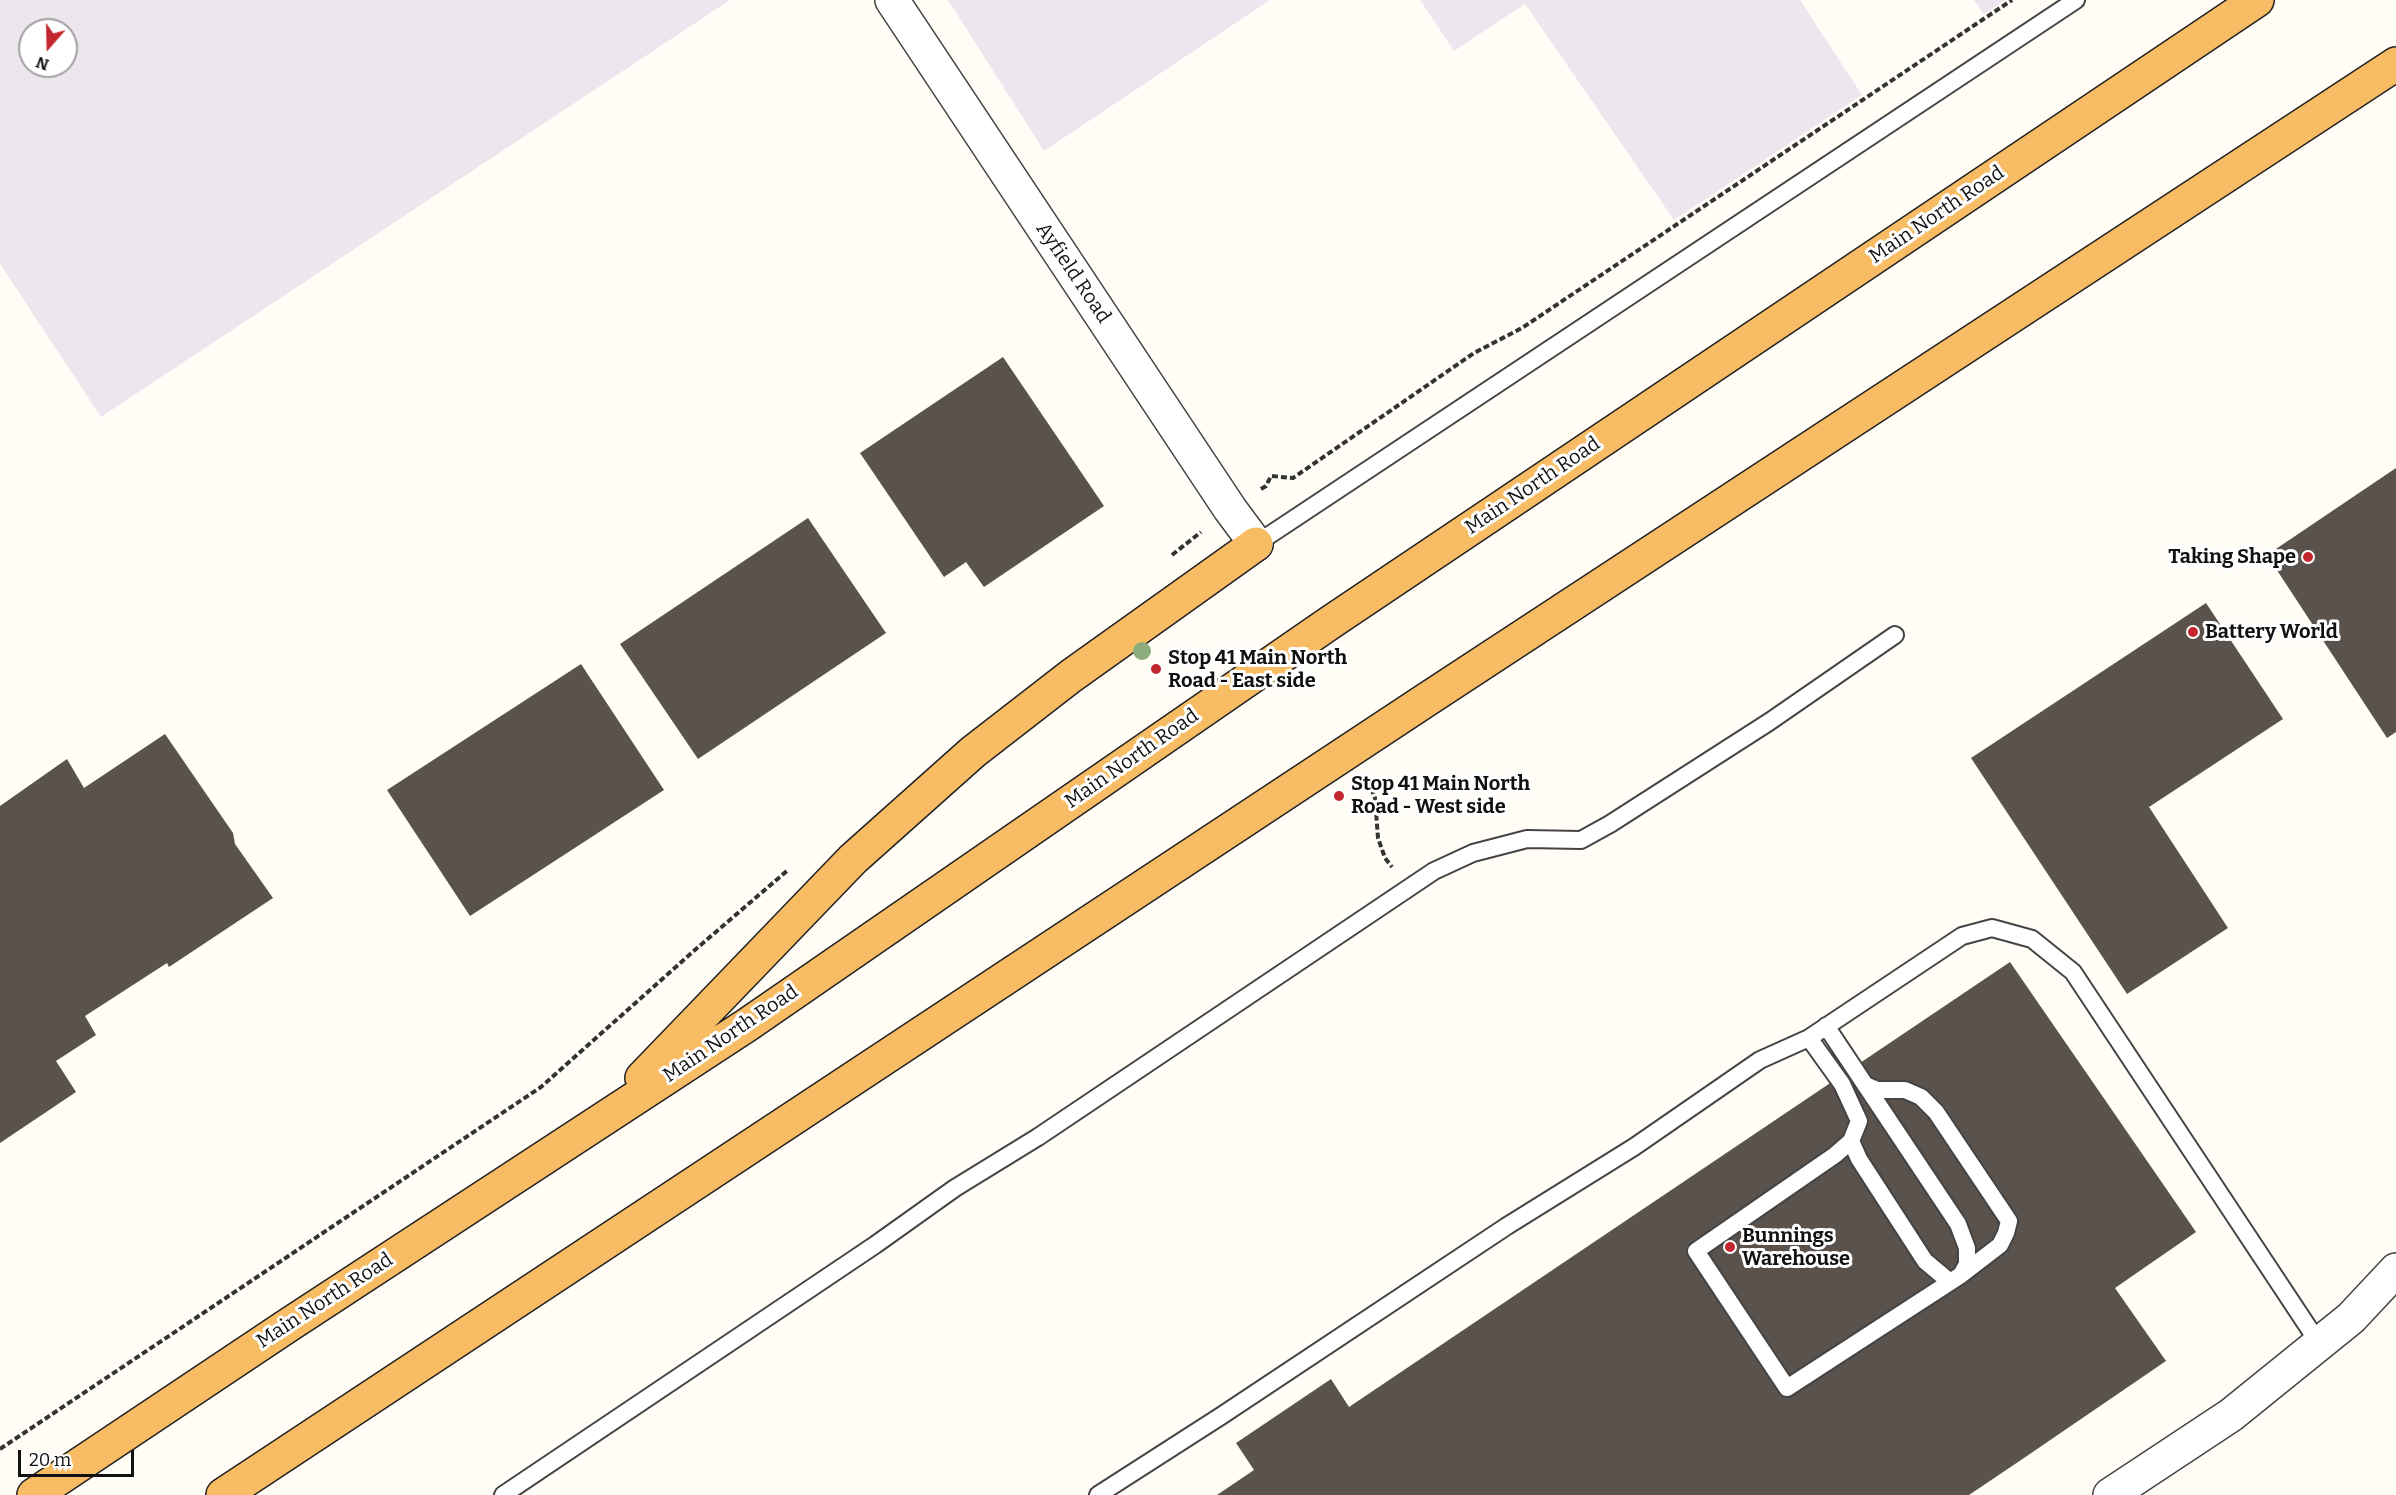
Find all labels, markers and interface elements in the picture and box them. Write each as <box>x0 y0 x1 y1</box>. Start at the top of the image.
north arrow <box>18 18 78 78</box>
text: N <box>33 52 51 75</box>
street label: Main North Road <box>1865 161 2009 269</box>
street label: Ayfield Road <box>1031 218 1115 328</box>
street label: Main North Road <box>1461 432 1605 540</box>
place label: Taking Shape <box>2168 545 2296 569</box>
marker: Taking Shape <box>2301 550 2315 564</box>
place label: Battery World <box>2205 620 2338 644</box>
marker: Battery World <box>2186 625 2200 639</box>
place label: Stop 41 Main North Road - East side <box>1168 646 1347 693</box>
marker: Stop 41 Main North Road - East side <box>1149 662 1163 676</box>
street label: Main North Road <box>1061 704 1203 814</box>
place label: Stop 41 Main North Road - West side <box>1351 772 1530 819</box>
marker: Stop 41 Main North Road - West side <box>1332 789 1346 803</box>
street label: Main North Road <box>659 980 803 1088</box>
place label: Bunnings Warehouse <box>1742 1224 1850 1271</box>
marker: Bunnings Warehouse <box>1723 1240 1737 1254</box>
street label: Main North Road <box>252 1248 398 1354</box>
scale bar <box>21 1438 136 1476</box>
text: 20 m <box>29 1449 71 1471</box>

